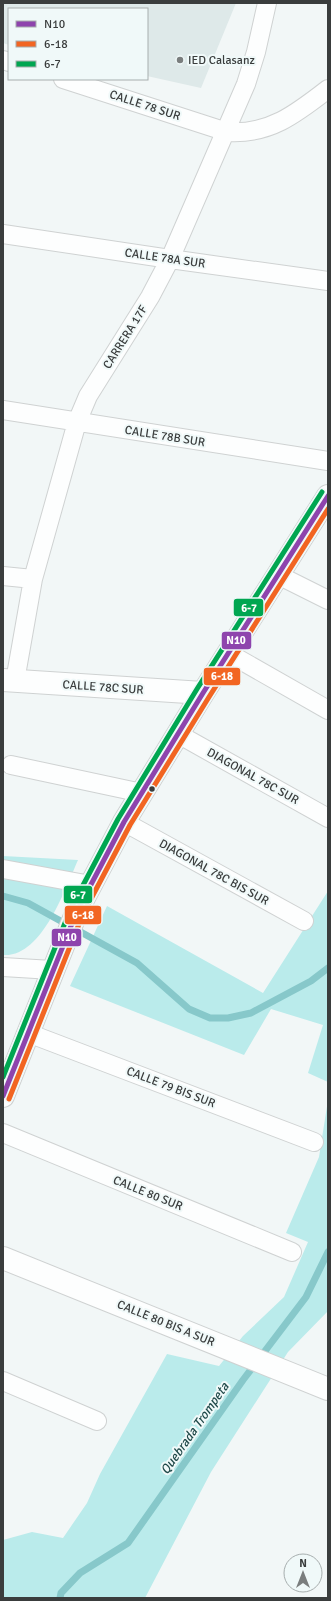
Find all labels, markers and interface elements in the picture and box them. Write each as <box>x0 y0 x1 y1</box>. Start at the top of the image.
legend <box>8 8 148 80</box>
text: N10 <box>44 17 65 32</box>
text: 6-18 <box>44 37 68 52</box>
place label: IED Calasanz <box>188 53 255 68</box>
marker: IED Calasanz <box>175 55 185 65</box>
text: 6-7 <box>44 57 61 72</box>
street label: CALLE 78 SUR <box>107 87 182 124</box>
street label: CALLE 78A SUR <box>124 245 206 272</box>
street label: CARRERA 17F <box>100 303 151 372</box>
street label: CALLE 78B SUR <box>124 423 206 450</box>
line badge: 6-7 <box>233 598 264 617</box>
text: 6-7 <box>241 602 257 615</box>
line badge: N10 <box>221 631 252 650</box>
text: N10 <box>226 634 246 647</box>
line badge: 6-18 <box>203 667 241 686</box>
text: 6-18 <box>211 670 233 683</box>
street label: CALLE 78C SUR <box>62 677 144 698</box>
street label: DIAGONAL 78C SUR <box>204 745 301 808</box>
unlabelled marker <box>147 784 157 794</box>
street label: DIAGONAL 78C BIS SUR <box>156 836 271 909</box>
line badge: 6-7 <box>63 885 93 904</box>
text: 6-7 <box>70 889 86 902</box>
line badge: 6-18 <box>64 905 102 925</box>
text: 6-18 <box>72 909 94 922</box>
line badge: N10 <box>51 928 82 947</box>
text: N10 <box>57 931 77 944</box>
street label: CALLE 79 BIS SUR <box>124 1064 217 1111</box>
street label: CALLE 80 SUR <box>111 1173 185 1214</box>
street label: CALLE 80 BIS A SUR <box>115 1297 217 1350</box>
water label: Quebrada Trompeta <box>157 1379 233 1478</box>
north arrow <box>283 1553 323 1593</box>
text: N <box>299 1557 307 1570</box>

